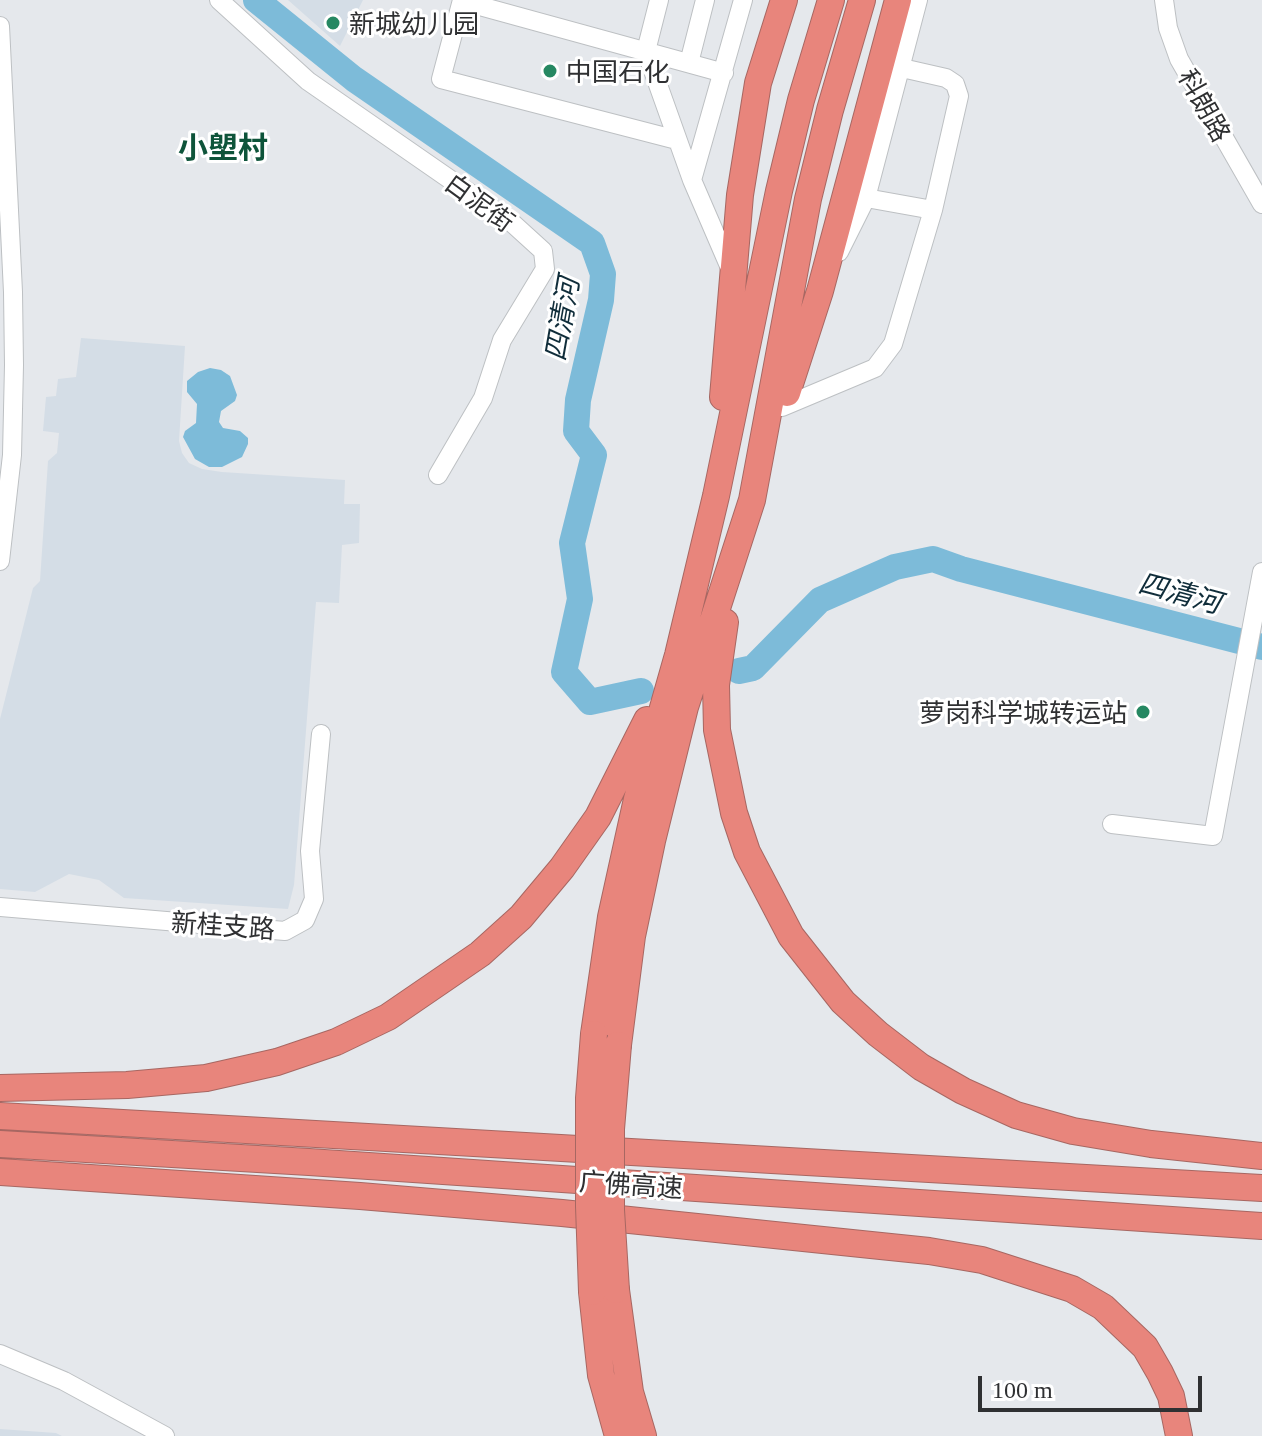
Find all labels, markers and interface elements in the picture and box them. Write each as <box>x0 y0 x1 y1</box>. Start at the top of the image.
place label: 新城幼儿园 <box>349 7 479 39</box>
marker: 新城幼儿园 <box>324 14 342 32</box>
place label: 中国石化 <box>566 55 670 87</box>
marker: 中国石化 <box>541 62 559 80</box>
street label: 科朗路 <box>1172 63 1238 147</box>
district label: 小塱村 <box>178 129 268 165</box>
street label: 白泥街 <box>439 166 521 238</box>
water label: 四清河 <box>537 275 585 363</box>
water label: 四清河 <box>1135 565 1225 619</box>
place label: 萝岗科学城转运站 <box>919 696 1127 728</box>
marker: 萝岗科学城转运站 <box>1134 703 1152 721</box>
street label: 新桂支路 <box>170 906 276 944</box>
street label: 广佛高速 <box>578 1165 684 1203</box>
scale bar <box>982 1360 1206 1410</box>
text: 100 m <box>992 1377 1053 1403</box>

